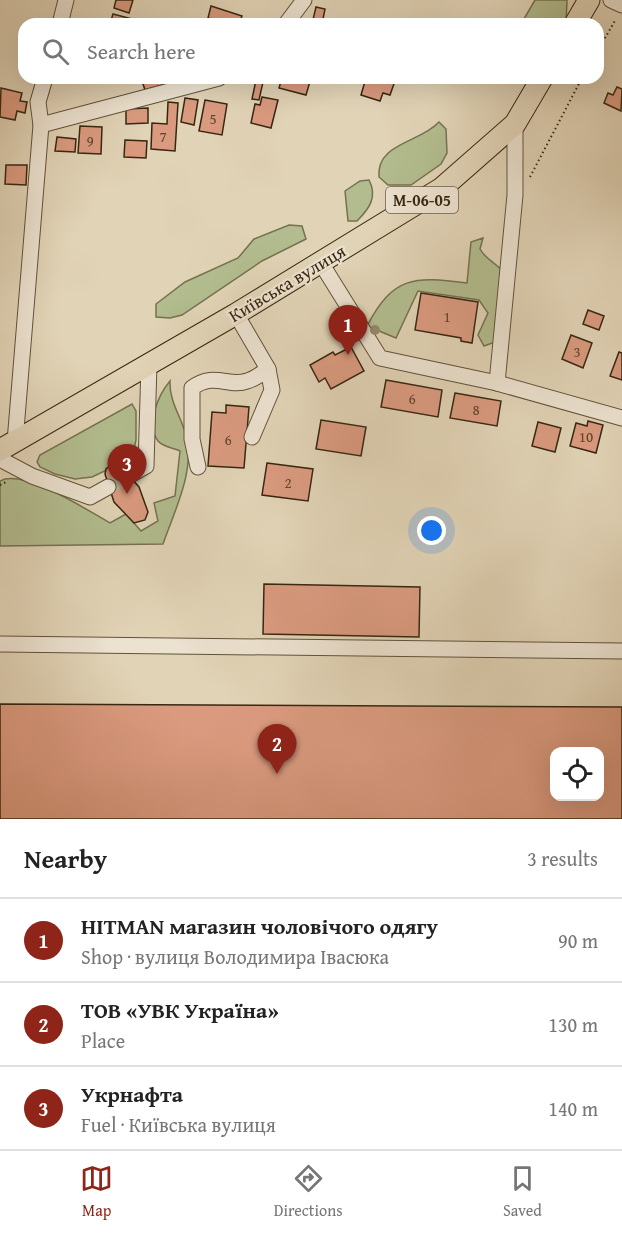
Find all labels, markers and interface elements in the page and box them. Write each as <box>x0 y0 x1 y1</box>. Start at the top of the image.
search box <box>18 18 604 84</box>
icon: search <box>39 35 72 68</box>
text: Search here <box>87 35 196 67</box>
house number: 5 <box>209 108 217 129</box>
house number: 7 <box>159 126 167 147</box>
house number: 9 <box>86 130 94 151</box>
road number: М-06-05 <box>386 187 458 213</box>
street label: Київська вулиця <box>223 237 351 329</box>
pin: 1 <box>328 306 368 355</box>
house number: 1 <box>443 306 451 327</box>
house number: 3 <box>573 341 581 362</box>
house number: 6 <box>408 388 416 409</box>
house number: 8 <box>472 399 480 420</box>
house number: 10 <box>579 426 593 447</box>
house number: 6 <box>224 429 232 450</box>
pin: 3 <box>108 444 146 494</box>
house number: 2 <box>284 472 292 493</box>
your location <box>417 516 446 545</box>
pin: 2 <box>258 724 296 774</box>
map controls <box>550 747 604 801</box>
button: locate <box>550 747 604 801</box>
text: Nearby <box>24 839 107 878</box>
text: 3 results <box>527 844 598 873</box>
text: HITMAN магазин чоловічого одягу <box>81 910 438 942</box>
text: 1 <box>38 926 49 955</box>
text: 90 m <box>558 926 598 955</box>
text: Shop · вулиця Володимира Івасюка <box>81 942 389 971</box>
text: ТОВ «УВК Україна» <box>81 994 279 1026</box>
text: 2 <box>38 1010 49 1039</box>
text: 130 m <box>548 1010 598 1039</box>
text: Place <box>81 1026 125 1055</box>
text: Укрнафта <box>81 1078 183 1110</box>
text: 3 <box>38 1094 49 1123</box>
text: 140 m <box>548 1094 598 1123</box>
text: Fuel · Київська вулиця <box>81 1110 276 1139</box>
tab: Map <box>80 1162 113 1222</box>
tab: Directions <box>274 1162 343 1222</box>
tab: Saved <box>503 1162 542 1222</box>

